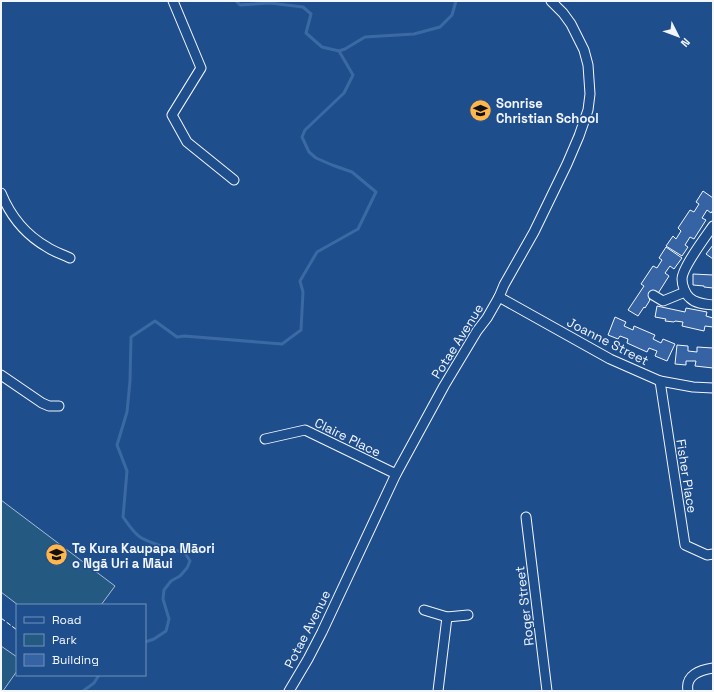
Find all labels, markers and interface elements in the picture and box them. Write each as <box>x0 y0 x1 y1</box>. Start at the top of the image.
north arrow <box>658 16 698 56</box>
text: N <box>678 35 693 50</box>
place label: Sonrise Christian School <box>496 95 599 127</box>
school or university icon: Sonrise Christian School <box>468 97 494 123</box>
street label: Potae Avenue <box>428 301 487 382</box>
street label: Joanne Street <box>564 314 652 369</box>
street label: Claire Place <box>312 414 384 461</box>
street label: Fisher Place <box>672 438 701 514</box>
place label: Te Kura Kaupapa Māori o Ngā Uri a Māui <box>72 540 215 572</box>
school or university icon: Te Kura Kaupapa Māori o Ngā Uri a Māui <box>43 542 69 568</box>
street label: Roger Street <box>511 565 538 647</box>
street label: Potae Avenue <box>280 587 334 671</box>
legend <box>16 604 146 676</box>
text: Road <box>52 612 81 628</box>
text: Park <box>52 632 77 648</box>
text: Building <box>52 652 99 668</box>

